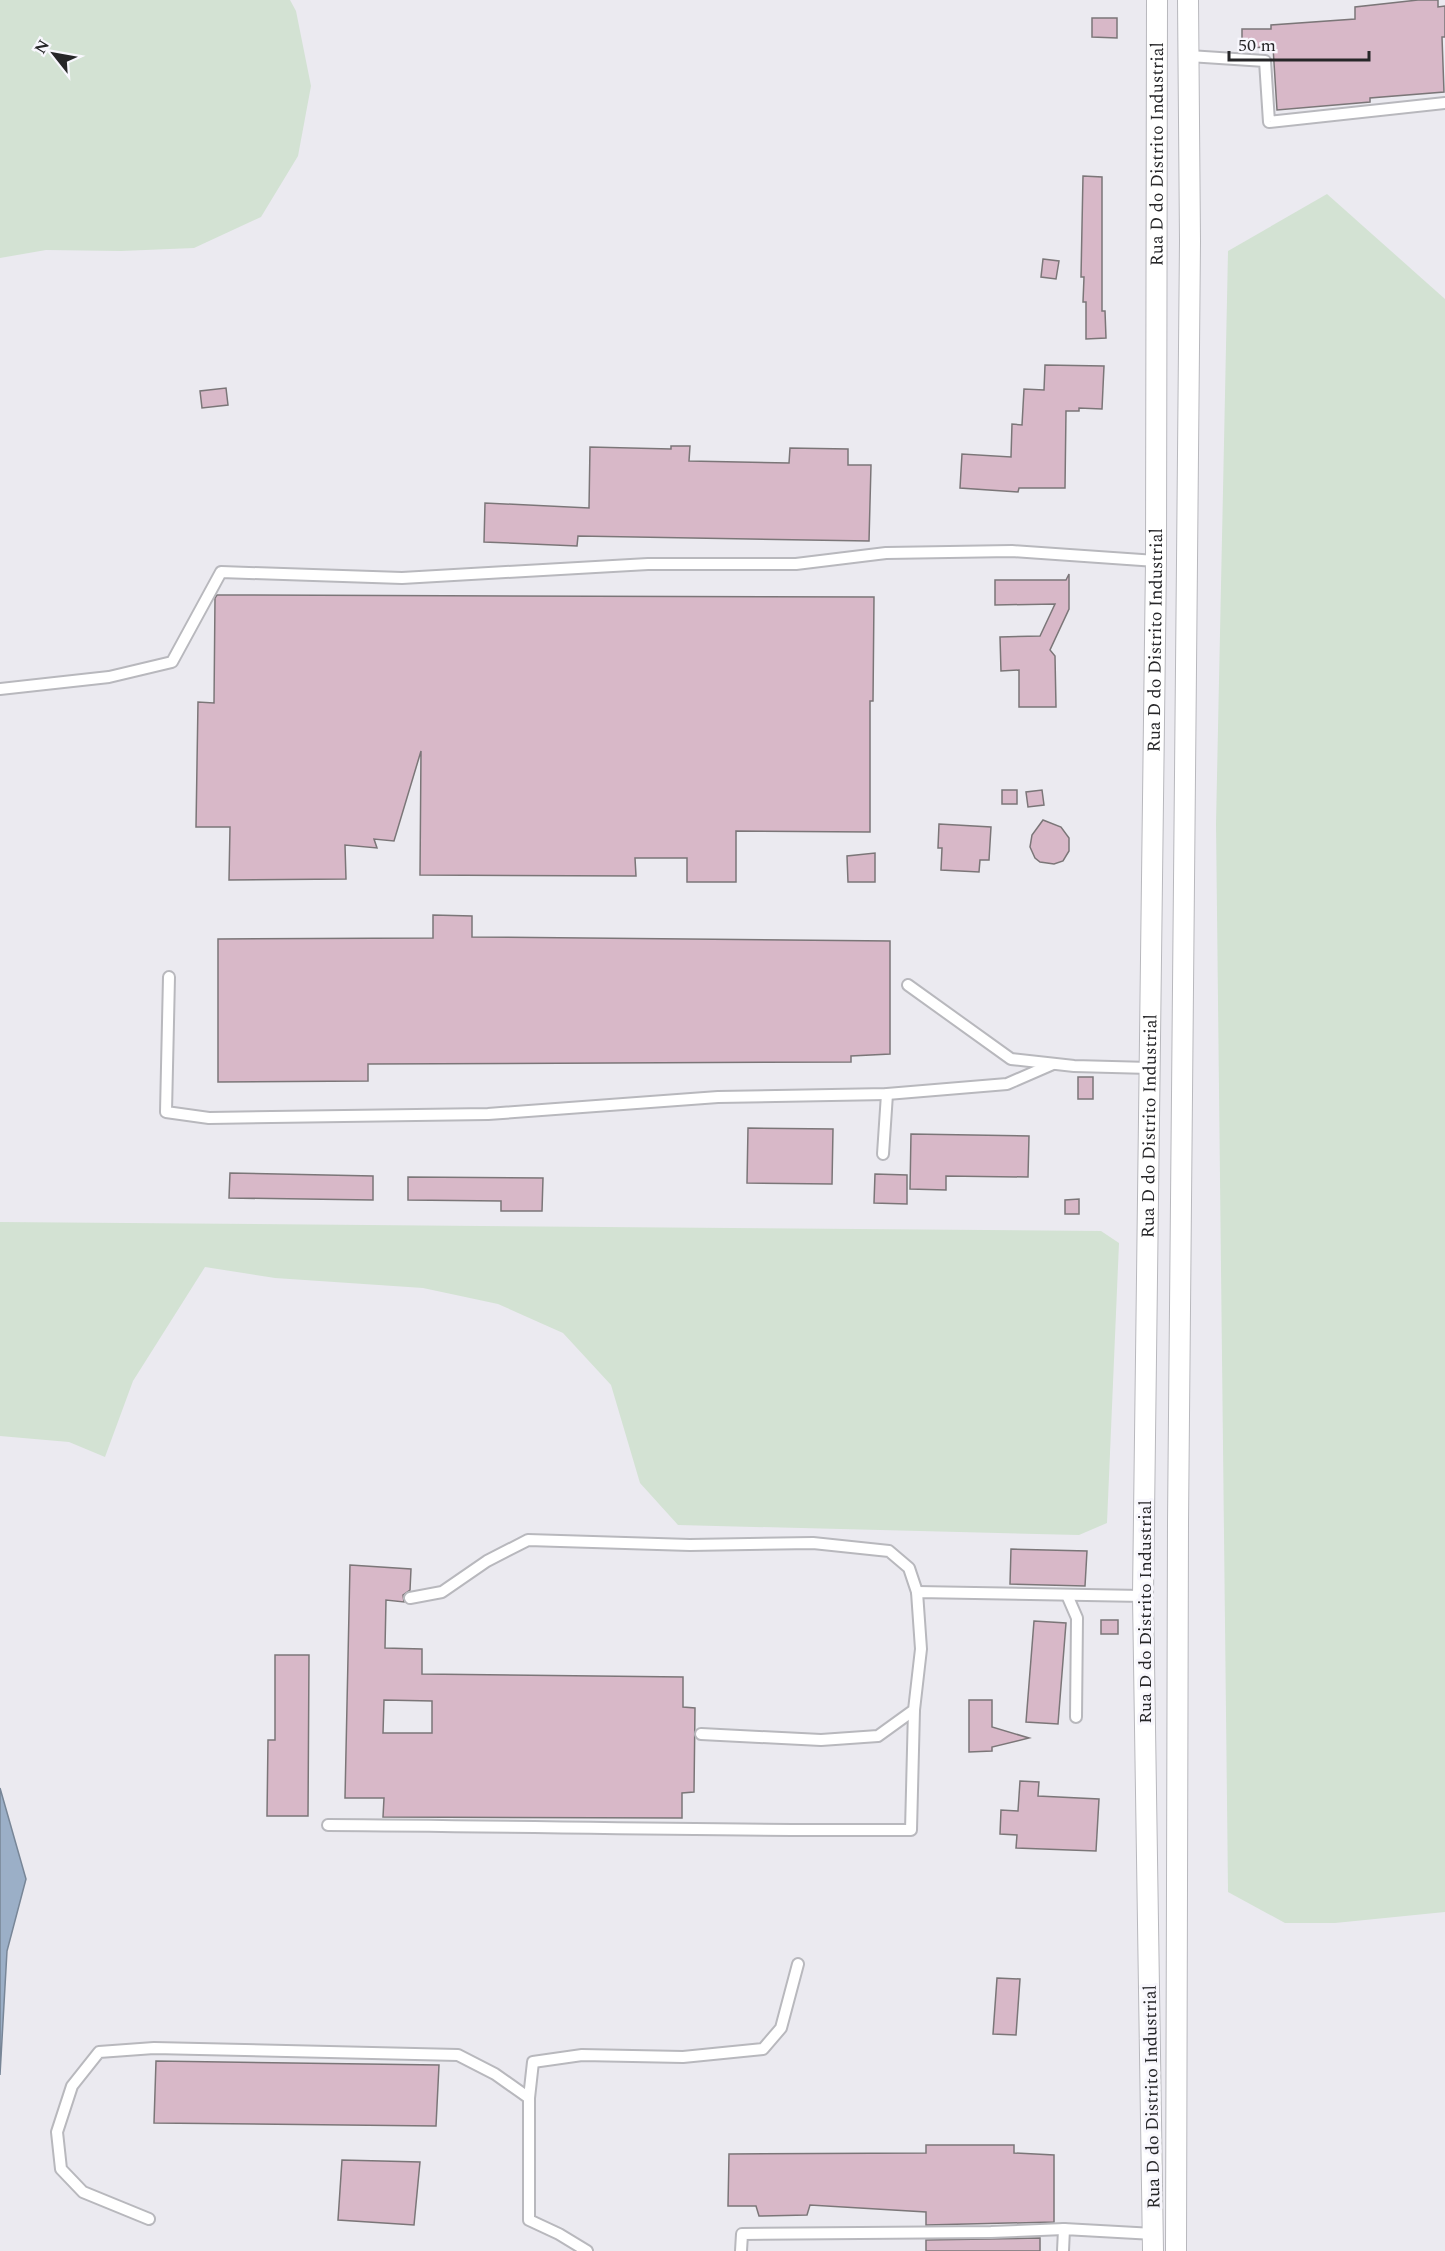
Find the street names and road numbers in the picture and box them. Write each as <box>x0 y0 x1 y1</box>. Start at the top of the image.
street label: Rua D do Distrito Industrial <box>1143 42 1170 266</box>
street label: Rua D do Distrito Industrial <box>1140 528 1170 752</box>
street label: Rua D do Distrito Industrial <box>1134 1014 1164 1238</box>
street label: Rua D do Distrito Industrial <box>1132 1500 1159 1724</box>
street label: Rua D do Distrito Industrial <box>1137 1985 1167 2209</box>

